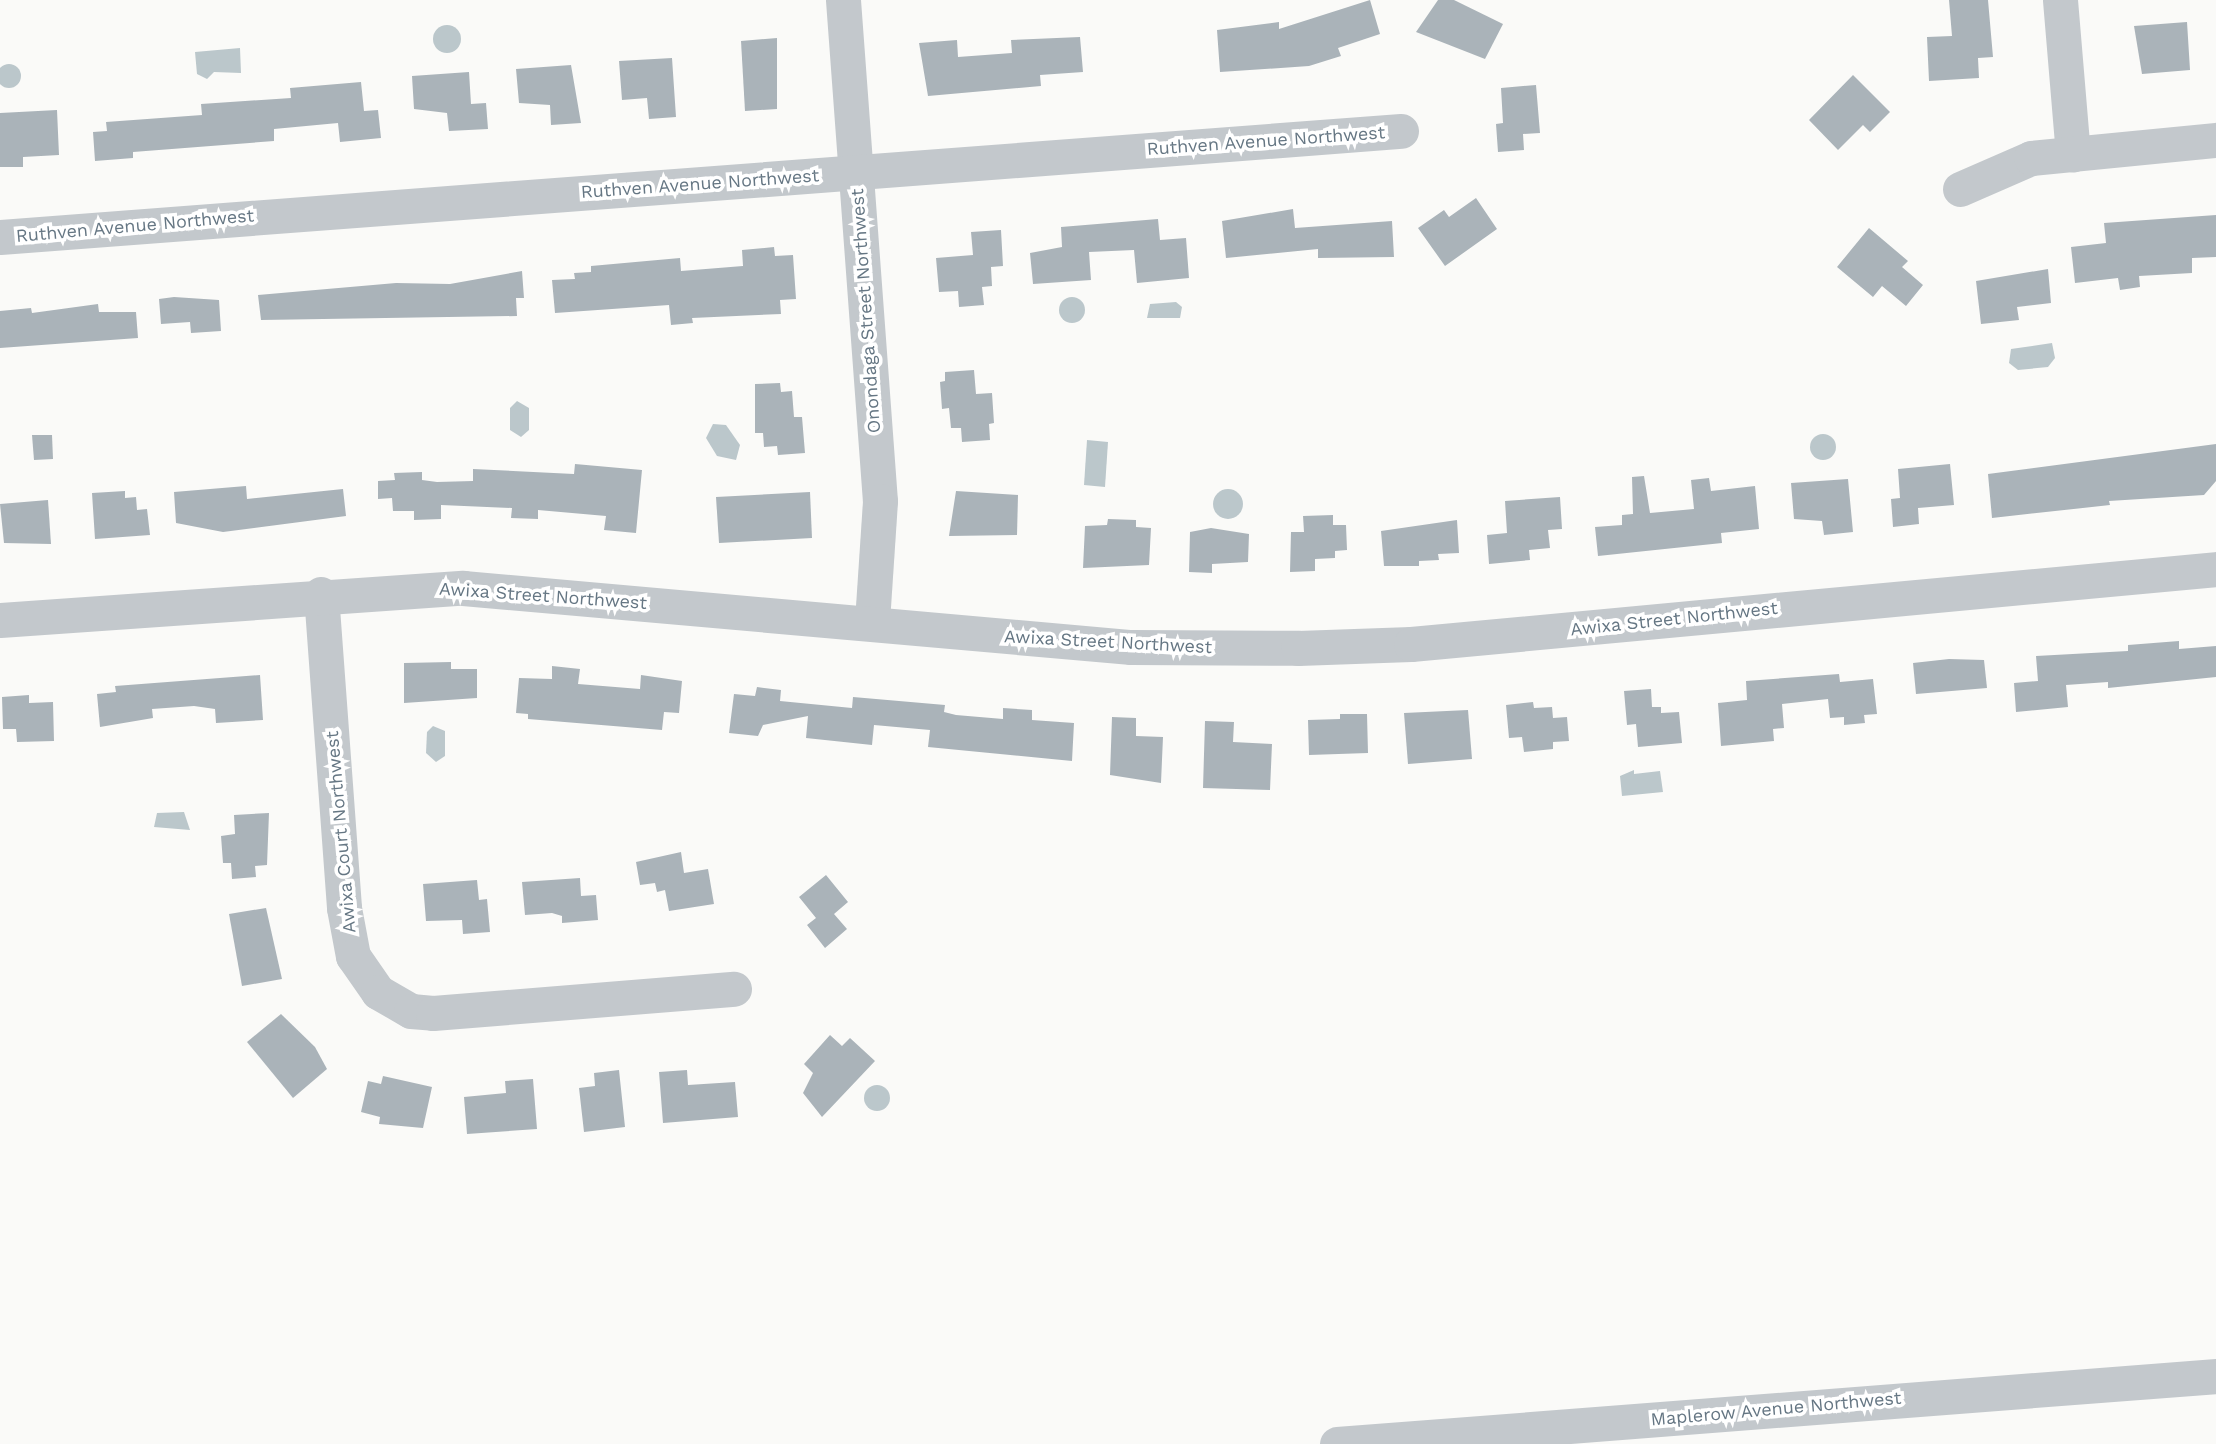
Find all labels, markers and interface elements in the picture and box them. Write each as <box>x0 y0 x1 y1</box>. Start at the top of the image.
street label: Ruthven Avenue Northwest <box>1146 122 1386 160</box>
street label: Ruthven Avenue Northwest <box>580 165 820 203</box>
street label: Onondaga Street Northwest <box>847 188 885 434</box>
street label: Ruthven Avenue Northwest <box>15 205 255 247</box>
street label: Awixa Street Northwest <box>438 578 648 614</box>
street label: Awixa Street Northwest <box>1569 597 1779 641</box>
street label: Awixa Street Northwest <box>1003 626 1213 658</box>
street label: Awixa Court Northwest <box>321 730 361 934</box>
street label: Maplerow Avenue Northwest <box>1649 1387 1903 1431</box>

